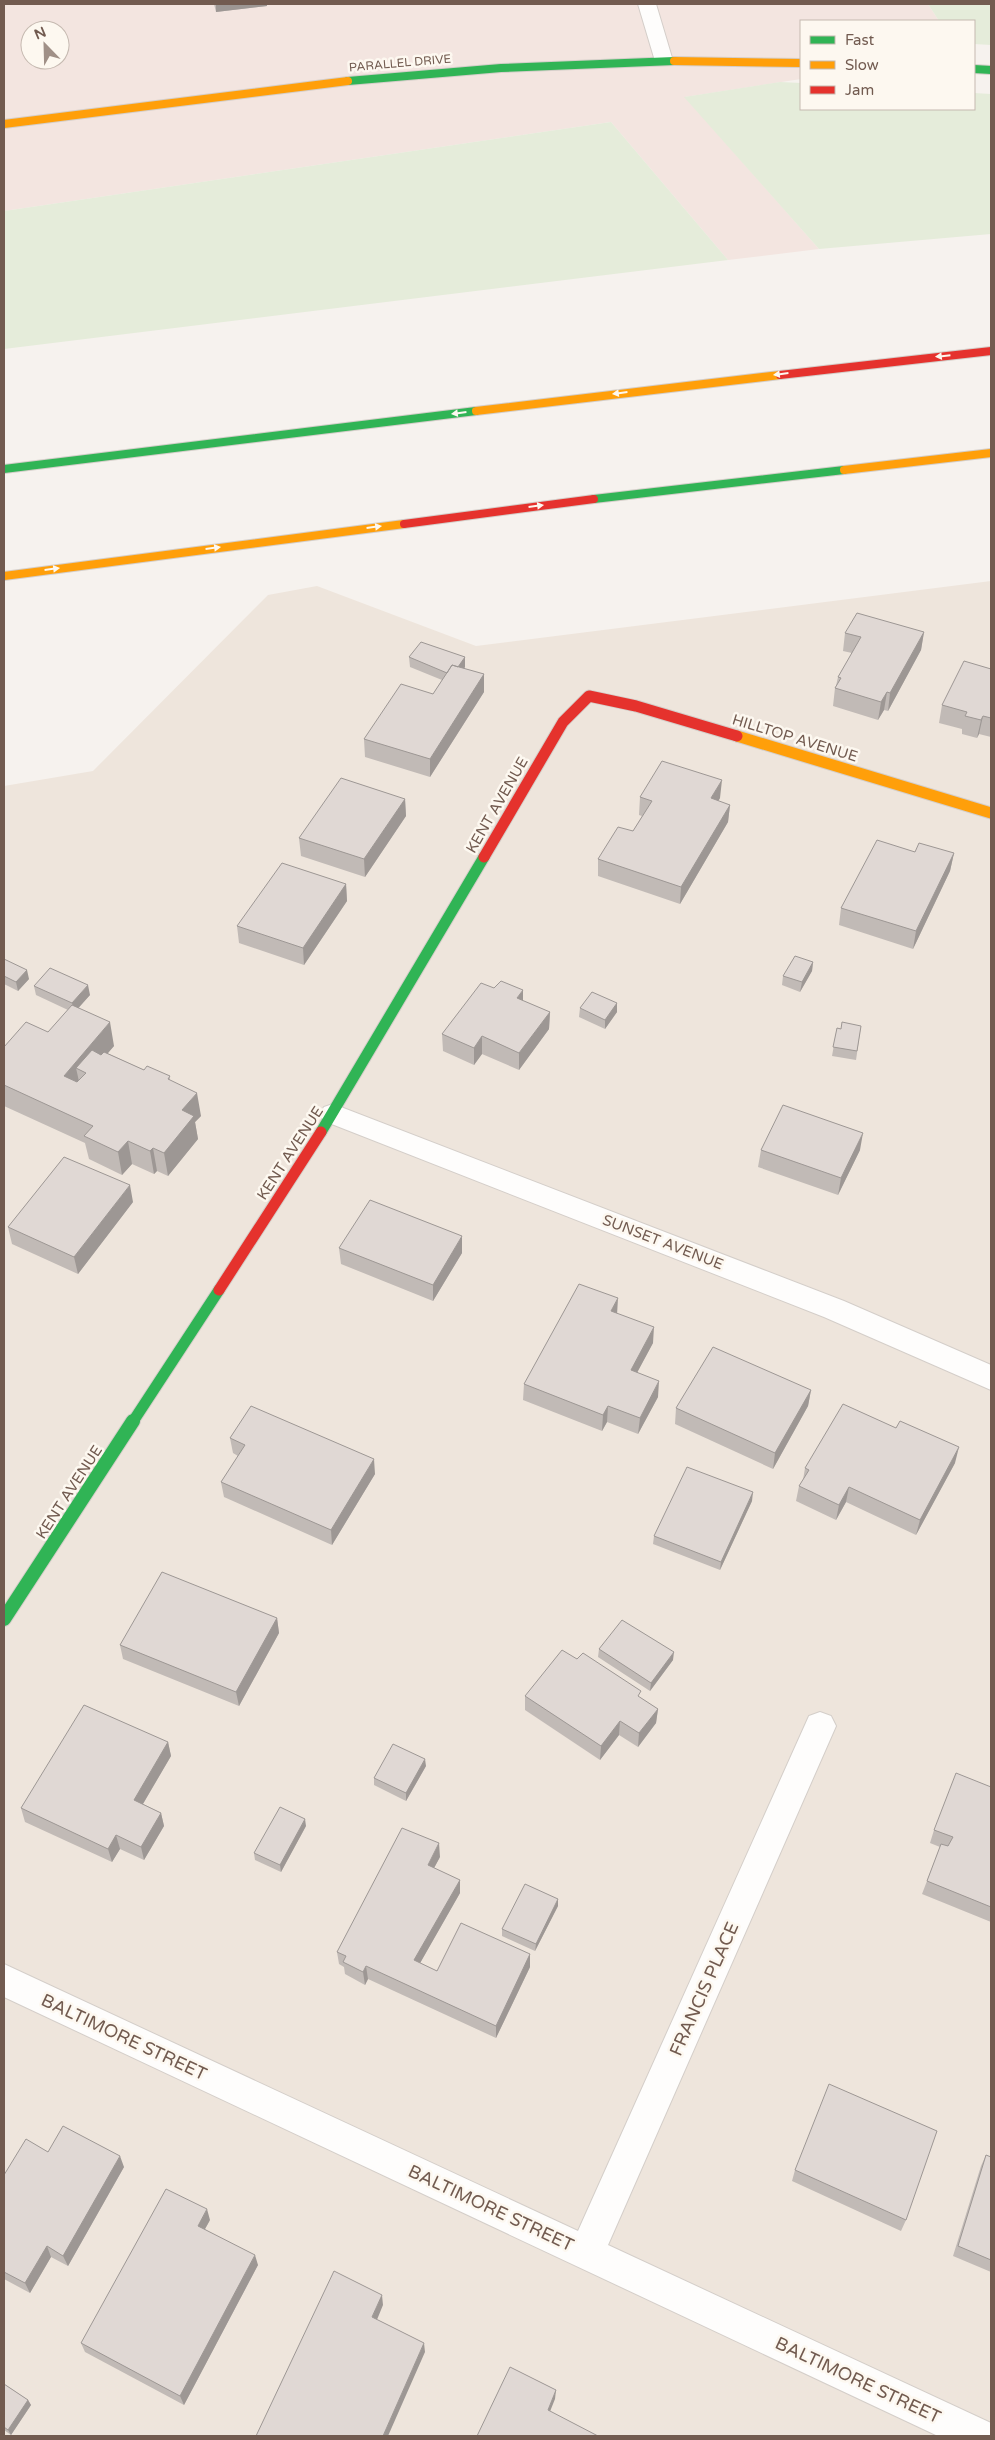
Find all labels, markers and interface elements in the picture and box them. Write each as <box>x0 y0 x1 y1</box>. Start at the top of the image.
north arrow <box>20 20 70 70</box>
legend <box>800 20 975 110</box>
text: N <box>32 23 49 44</box>
text: Fast <box>845 31 875 49</box>
street label: PARALLEL DRIVE <box>348 52 452 74</box>
text: Slow <box>845 56 879 74</box>
text: Jam <box>845 81 874 99</box>
one-way arrow <box>934 352 950 360</box>
one-way arrow <box>773 370 789 378</box>
one-way arrow <box>612 389 628 397</box>
one-way arrow <box>450 409 466 417</box>
one-way arrow <box>528 502 544 510</box>
one-way arrow <box>367 523 383 531</box>
one-way arrow <box>206 544 222 552</box>
one-way arrow <box>44 565 60 573</box>
street label: HILLTOP AVENUE <box>730 710 860 766</box>
street label: KENT AVENUE <box>462 754 532 856</box>
street label: KENT AVENUE <box>253 1103 327 1203</box>
street label: SUNSET AVENUE <box>600 1211 726 1273</box>
street label: KENT AVENUE <box>32 1442 106 1542</box>
street label: FRANCIS PLACE <box>665 1919 743 2059</box>
street label: BALTIMORE STREET <box>38 1989 210 2085</box>
street label: BALTIMORE STREET <box>405 2160 577 2256</box>
street label: BALTIMORE STREET <box>772 2332 944 2428</box>

